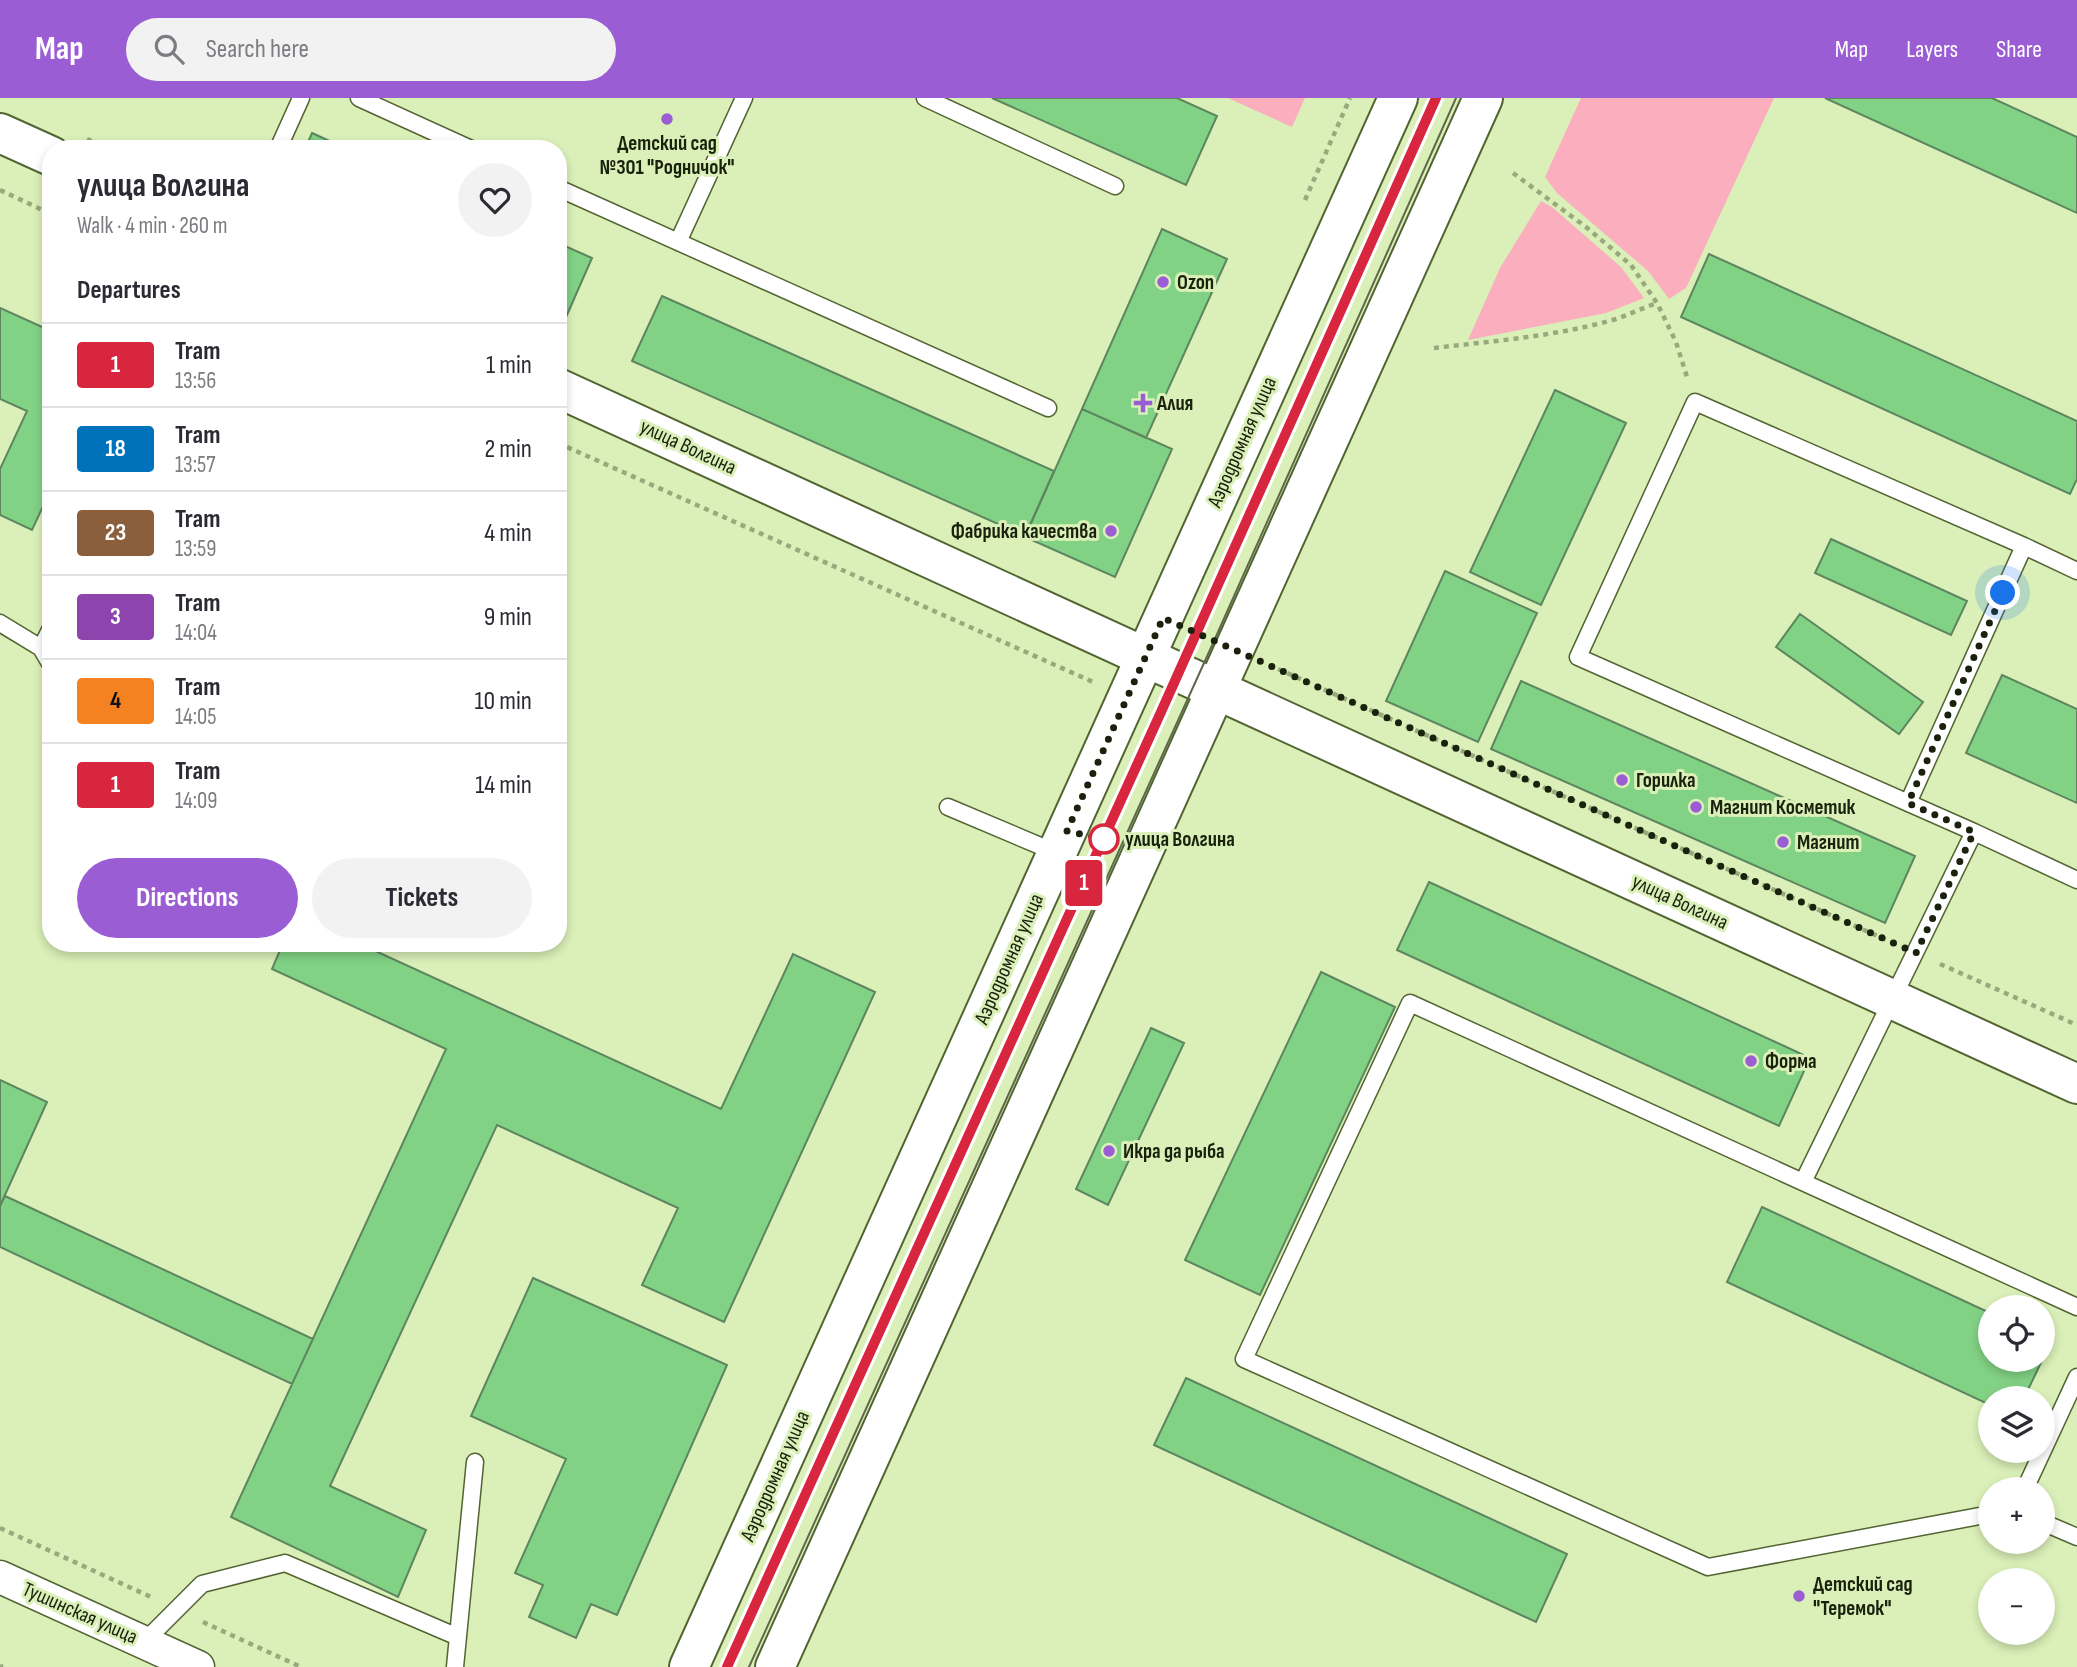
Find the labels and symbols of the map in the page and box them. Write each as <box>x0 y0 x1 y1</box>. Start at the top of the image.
marker: Детский сад №301 "Родничок" <box>659 111 675 127</box>
place label: Детский сад №301 "Родничок" <box>600 131 734 180</box>
place label: Ozon <box>1177 270 1214 295</box>
marker: Ozon <box>1155 274 1171 290</box>
street label: Аэродромная улица <box>1202 373 1282 512</box>
place label: Алия <box>1156 391 1193 416</box>
marker: Алия <box>1135 395 1151 411</box>
street label: улица Волгина <box>636 414 740 480</box>
place label: Фабрика качества <box>951 519 1097 544</box>
marker: Фабрика качества <box>1103 523 1119 539</box>
your location <box>1985 575 2020 610</box>
place label: Горилка <box>1636 768 1696 793</box>
marker: Горилка <box>1614 772 1630 788</box>
place label: Магнит Косметик <box>1710 795 1856 820</box>
marker: Магнит Косметик <box>1688 799 1704 815</box>
marker: улица Волгина <box>1089 824 1119 854</box>
place label: улица Волгина <box>1125 827 1235 852</box>
place label: Магнит <box>1797 830 1859 855</box>
marker: Магнит <box>1775 834 1791 850</box>
line badge: 1 <box>1061 860 1107 906</box>
street label: улица Волгина <box>1628 869 1732 935</box>
street label: Аэродромная улица <box>969 890 1049 1029</box>
place label: Форма <box>1765 1049 1817 1074</box>
marker: Форма <box>1743 1053 1759 1069</box>
place label: Икра да рыба <box>1123 1139 1225 1164</box>
marker: Икра да рыба <box>1101 1143 1117 1159</box>
street label: Аэродромная улица <box>735 1407 815 1546</box>
place label: Детский сад "Теремок" <box>1813 1572 1913 1621</box>
street label: Тушинская улица <box>19 1577 141 1649</box>
marker: Детский сад "Теремок" <box>1791 1588 1807 1604</box>

